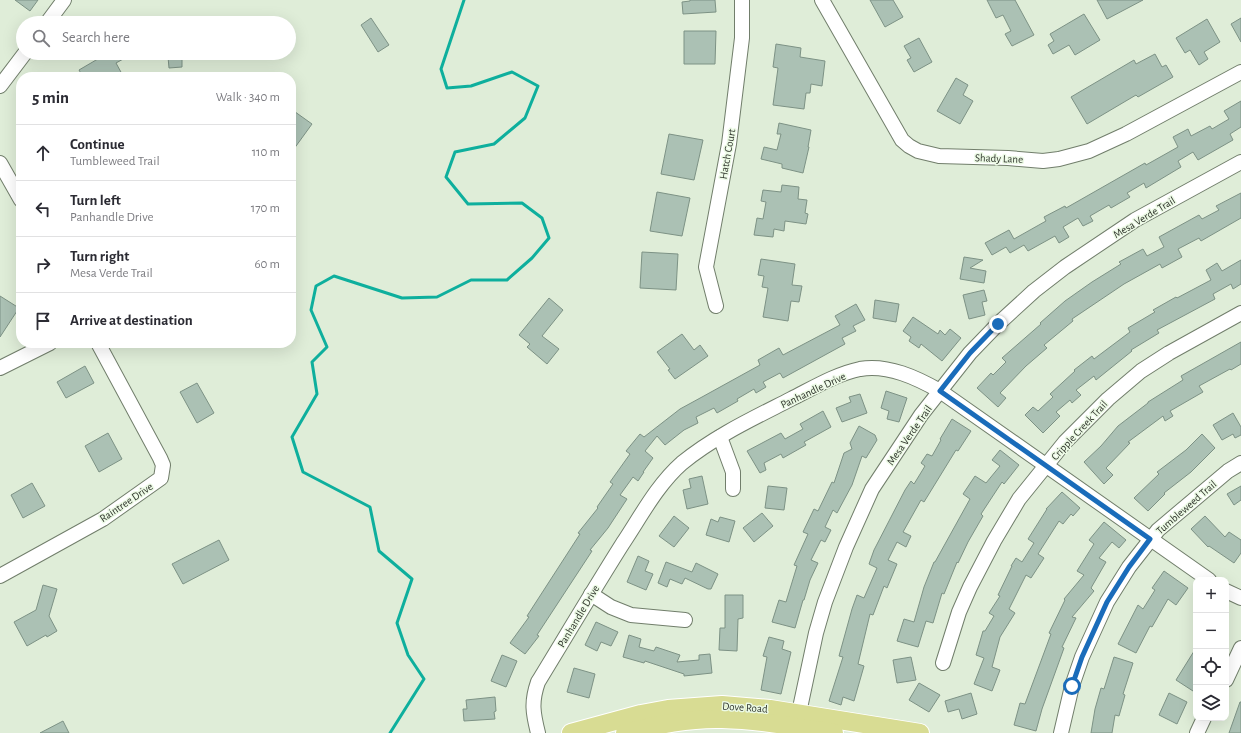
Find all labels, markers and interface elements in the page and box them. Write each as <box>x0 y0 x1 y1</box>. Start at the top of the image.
search box <box>16 16 296 60</box>
icon: search <box>30 27 52 49</box>
text: Search here <box>62 30 130 45</box>
text: 5 min <box>32 89 69 106</box>
text: Walk · 340 m <box>216 91 280 104</box>
street label: Hatch Court <box>718 128 737 180</box>
text: Continue <box>70 137 125 152</box>
icon: ahead <box>32 142 54 164</box>
text: 110 m <box>252 146 280 159</box>
street label: Shady Lane <box>975 152 1023 165</box>
text: Tumbleweed Trail <box>70 155 160 168</box>
text: Turn left <box>70 193 121 208</box>
street label: Mesa Verde Trail <box>1111 195 1177 240</box>
icon: left <box>32 198 54 220</box>
text: 170 m <box>251 202 280 215</box>
text: Panhandle Drive <box>70 211 153 224</box>
text: Turn right <box>70 249 129 264</box>
icon: right <box>32 254 54 276</box>
text: 60 m <box>254 258 280 271</box>
text: Mesa Verde Trail <box>70 267 153 280</box>
icon: arrive <box>32 310 54 332</box>
text: Arrive at destination <box>70 313 193 328</box>
route end <box>989 315 1007 333</box>
street label: Panhandle Drive <box>779 371 848 410</box>
street label: Cripple Creek Trail <box>1049 398 1110 462</box>
street label: Mesa Verde Trail <box>885 403 934 467</box>
street label: Tumbleweed Trail <box>1154 478 1219 536</box>
street label: Raintree Drive <box>98 481 155 524</box>
map controls <box>1193 577 1229 721</box>
button: + <box>1193 577 1229 613</box>
street label: Panhandle Drive <box>556 583 601 649</box>
button: − <box>1193 613 1229 649</box>
button: locate <box>1193 649 1229 685</box>
route start <box>1063 677 1081 695</box>
button: layers <box>1193 685 1229 721</box>
street label: Dove Road <box>722 700 768 715</box>

